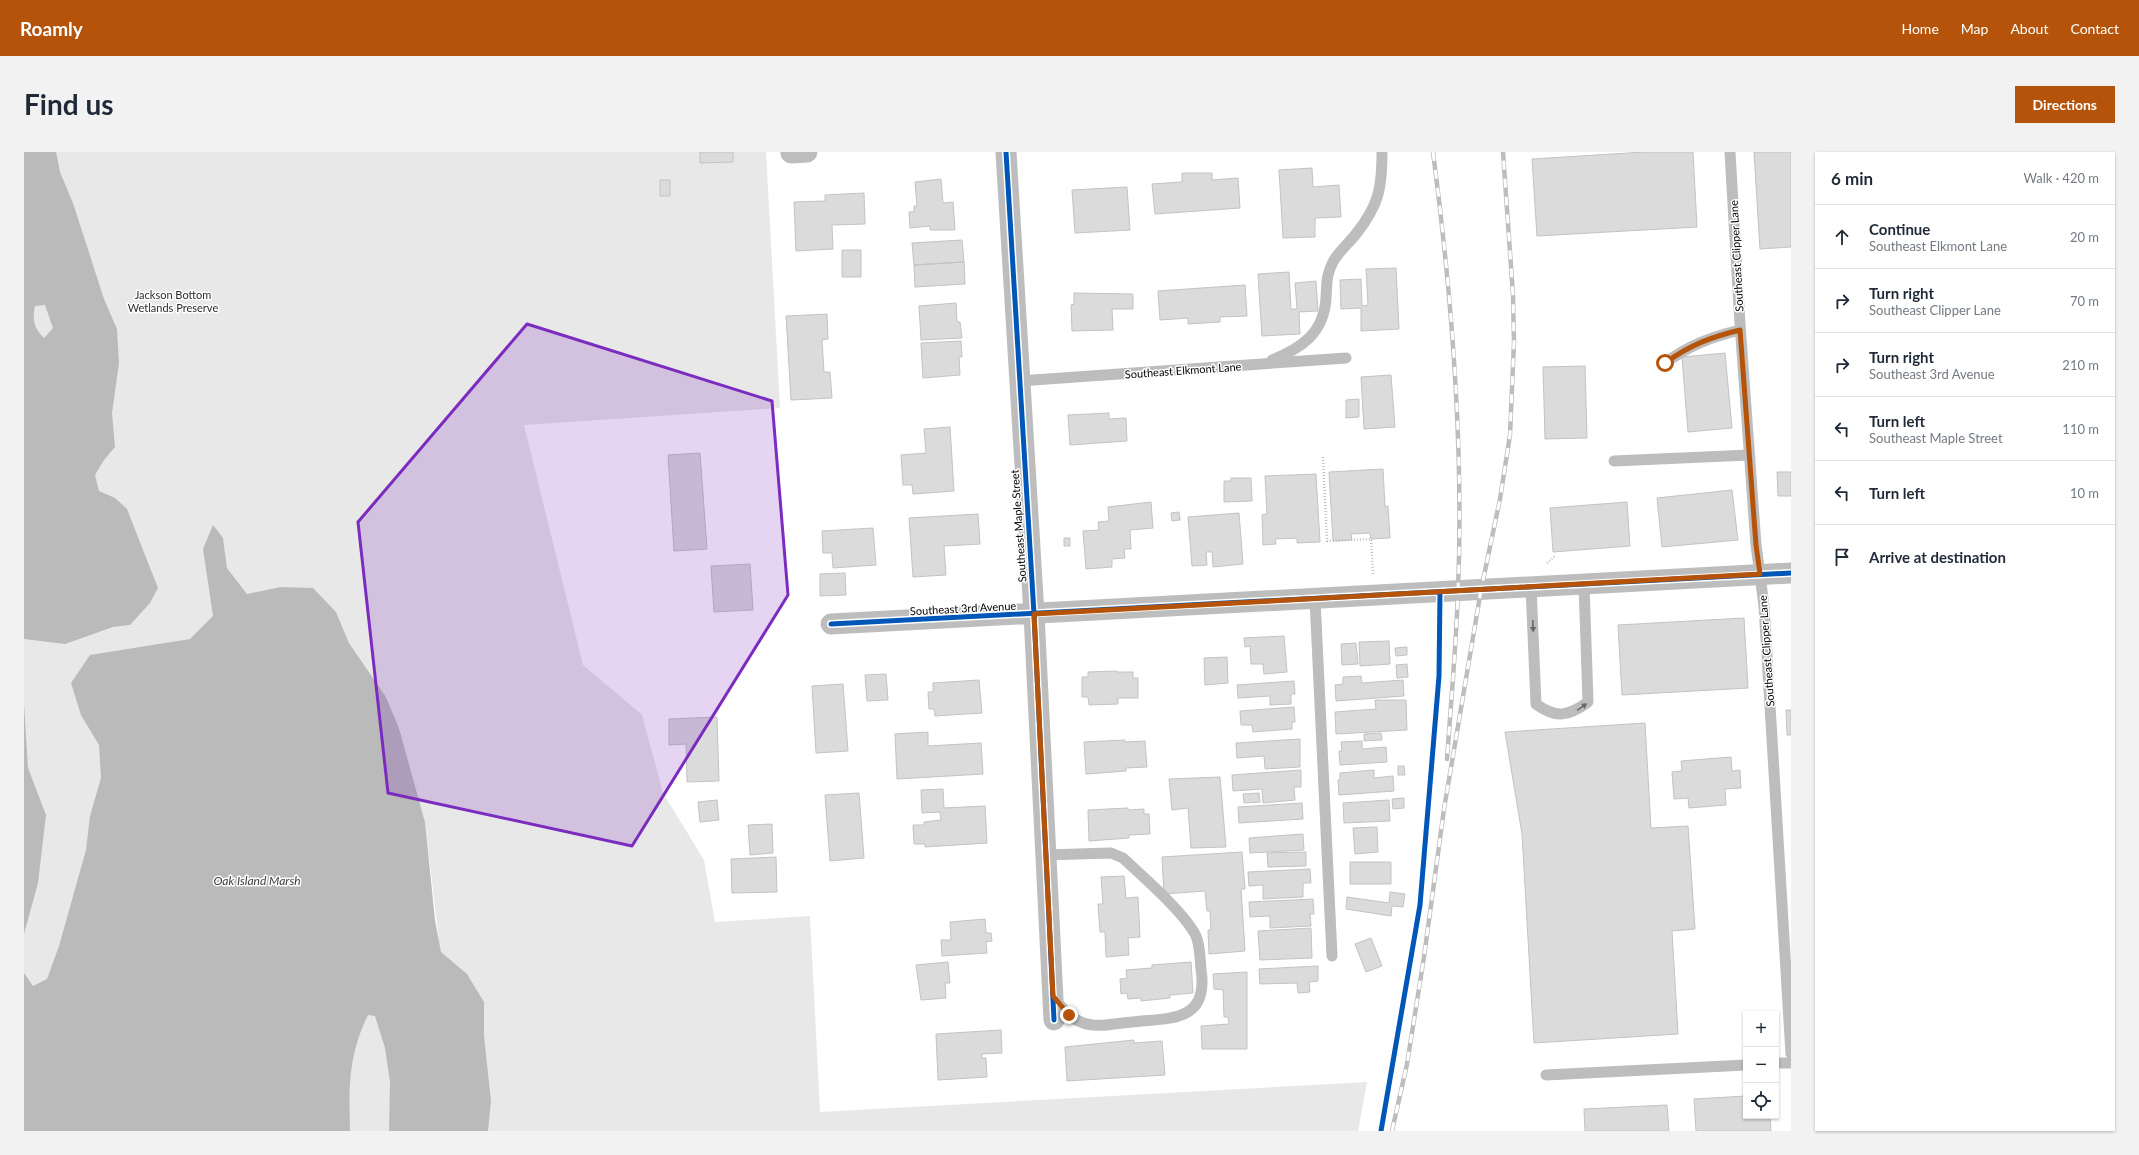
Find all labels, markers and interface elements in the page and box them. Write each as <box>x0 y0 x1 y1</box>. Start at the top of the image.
text: Roamly <box>20 17 83 40</box>
text: Home <box>1901 20 1939 37</box>
text: Map <box>1961 20 1988 37</box>
text: About <box>2010 20 2048 37</box>
text: Contact <box>2070 20 2119 37</box>
button: Directions <box>2015 86 2115 123</box>
text: Find us <box>24 87 114 121</box>
text: 6 min <box>1831 168 1873 189</box>
text: Walk · 420 m <box>2023 170 2099 186</box>
street label: Southeast Clipper Lane <box>1727 200 1745 312</box>
text: Continue <box>1869 220 1930 238</box>
icon: ahead <box>1831 226 1853 248</box>
text: 20 m <box>2070 229 2099 245</box>
text: Southeast Elkmont Lane <box>1869 238 2007 254</box>
text: Turn right <box>1869 284 1934 302</box>
park label: Jackson Bottom Wetlands Preserve <box>128 288 218 314</box>
icon: right <box>1831 290 1853 312</box>
text: 70 m <box>2070 293 2099 309</box>
text: Southeast Clipper Lane <box>1869 302 2001 318</box>
text: Turn right <box>1869 348 1934 366</box>
route start <box>1656 354 1674 372</box>
icon: right <box>1831 354 1853 376</box>
text: 210 m <box>2062 357 2099 373</box>
street label: Southeast Elkmont Lane <box>1124 359 1242 381</box>
text: Southeast 3rd Avenue <box>1869 366 1995 382</box>
text: Turn left <box>1869 412 1925 430</box>
icon: left <box>1831 418 1853 440</box>
text: 110 m <box>2062 421 2099 437</box>
text: Southeast Maple Street <box>1869 430 2003 446</box>
street label: Southeast Maple Street <box>1008 469 1028 583</box>
icon: left <box>1831 482 1853 504</box>
text: Turn left <box>1869 484 1925 502</box>
text: 10 m <box>2070 485 2099 501</box>
icon: arrive <box>1831 546 1853 568</box>
text: Arrive at destination <box>1869 548 2006 566</box>
street label: Southeast Clipper Lane <box>1756 595 1776 707</box>
street label: Southeast 3rd Avenue <box>910 599 1017 617</box>
one-way arrow <box>1529 620 1536 632</box>
one-way arrow <box>1577 703 1587 711</box>
water label: Oak Island Marsh <box>213 873 301 888</box>
route end <box>1060 1006 1078 1024</box>
map controls <box>1743 1011 1779 1119</box>
button: + <box>1743 1011 1779 1047</box>
button: − <box>1743 1047 1779 1083</box>
button: locate <box>1743 1083 1779 1119</box>

